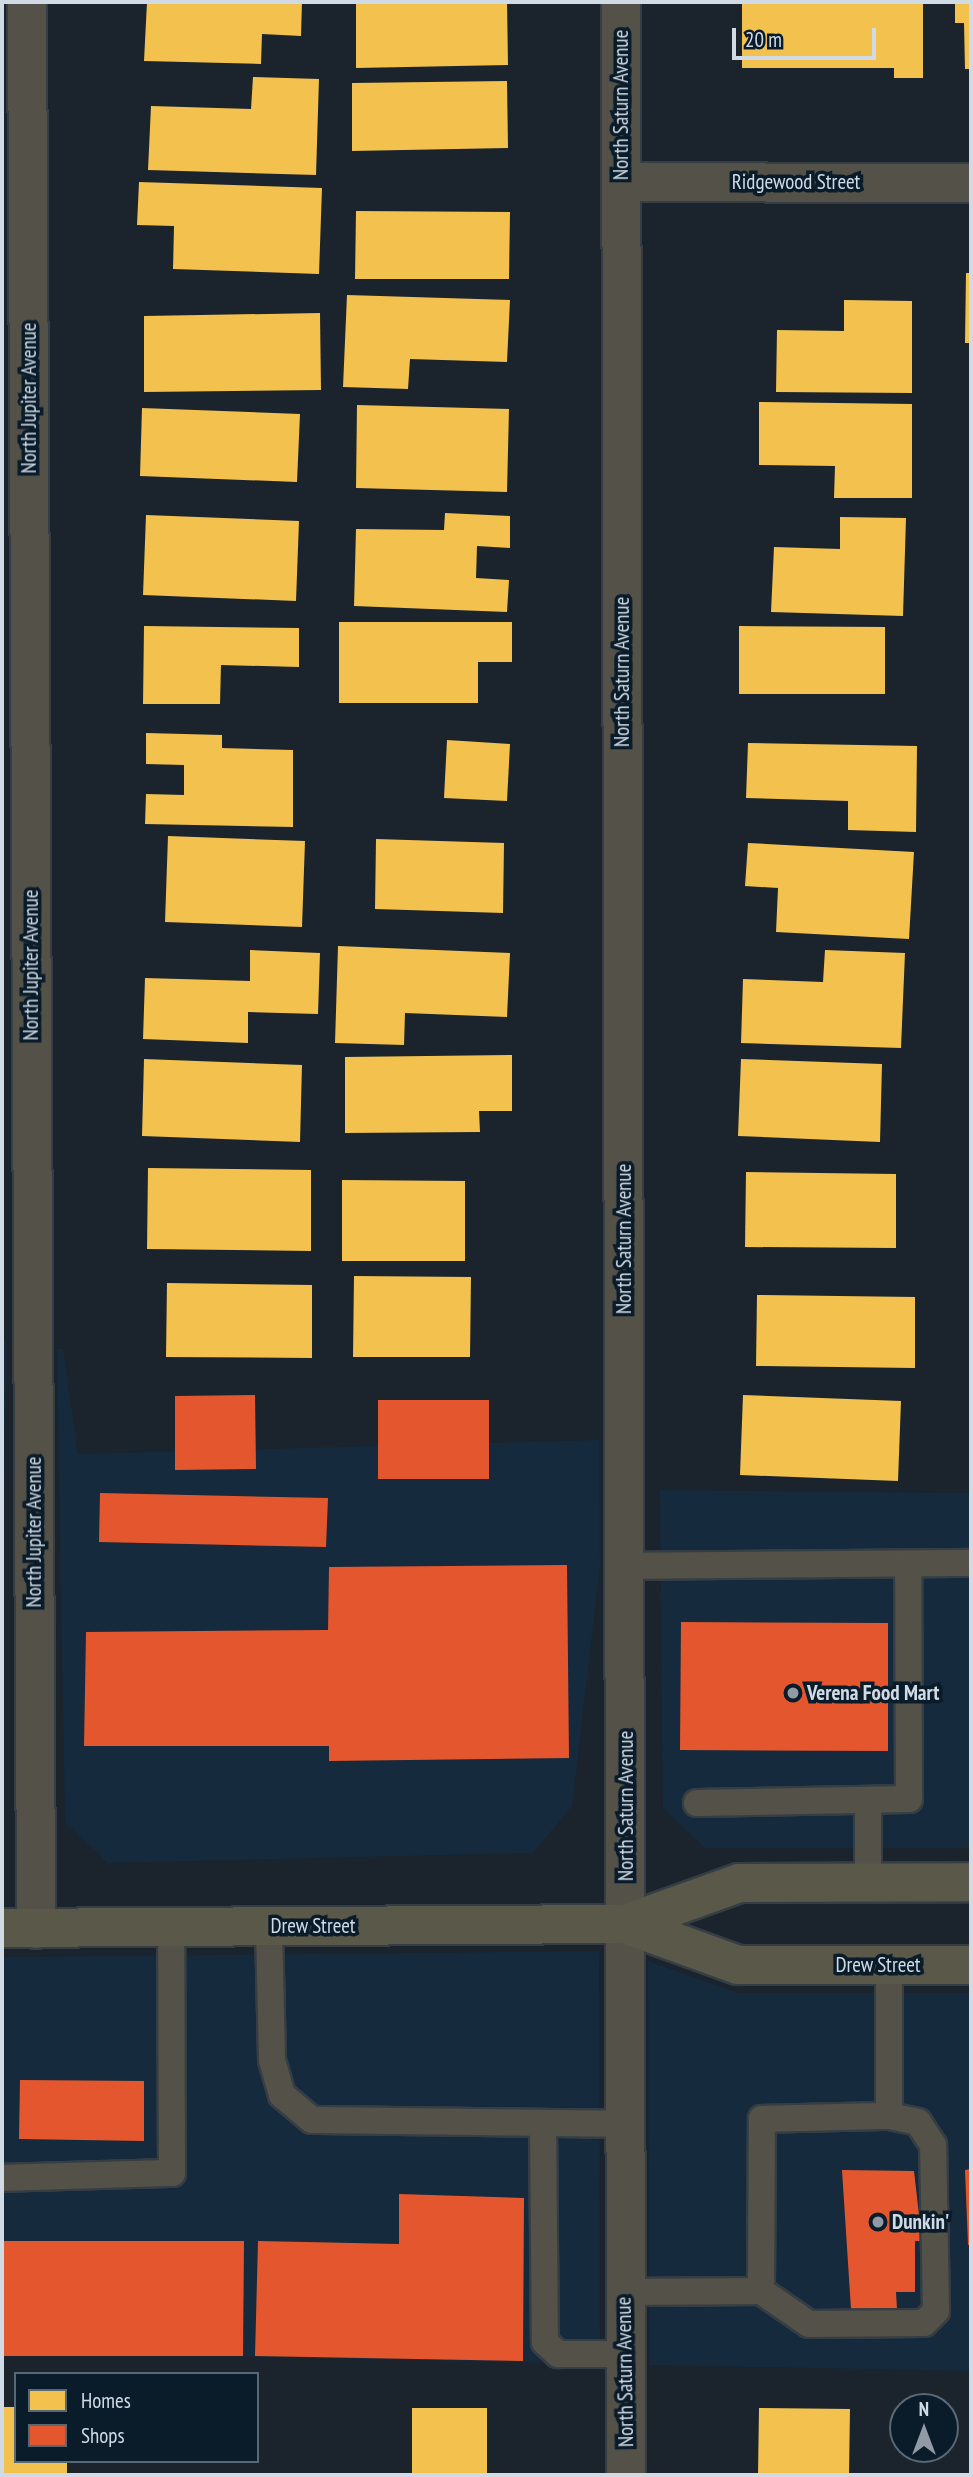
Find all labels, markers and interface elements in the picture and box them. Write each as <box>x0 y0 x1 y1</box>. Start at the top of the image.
scale bar <box>735 14 878 58</box>
text: 20 m <box>745 26 782 53</box>
street label: North Saturn Avenue <box>608 30 634 180</box>
street label: Ridgewood Street <box>732 169 860 195</box>
street label: North Jupiter Avenue <box>16 322 42 474</box>
street label: North Saturn Avenue <box>609 597 635 747</box>
street label: North Jupiter Avenue <box>18 889 44 1041</box>
street label: North Saturn Avenue <box>611 1164 637 1314</box>
street label: North Jupiter Avenue <box>21 1456 47 1608</box>
place label: Verena Food Mart <box>807 1680 939 1706</box>
marker: Verena Food Mart <box>785 1685 801 1701</box>
street label: North Saturn Avenue <box>613 1731 639 1881</box>
street label: Drew Street <box>270 1913 356 1939</box>
street label: Drew Street <box>835 1952 921 1978</box>
place label: Dunkin' <box>892 2209 949 2235</box>
marker: Dunkin' <box>870 2214 886 2230</box>
street label: North Saturn Avenue <box>611 2296 639 2448</box>
legend <box>14 2372 259 2463</box>
text: Homes <box>81 2387 131 2414</box>
north arrow <box>889 2393 959 2463</box>
text: N <box>919 2397 929 2421</box>
text: Shops <box>81 2422 125 2449</box>

